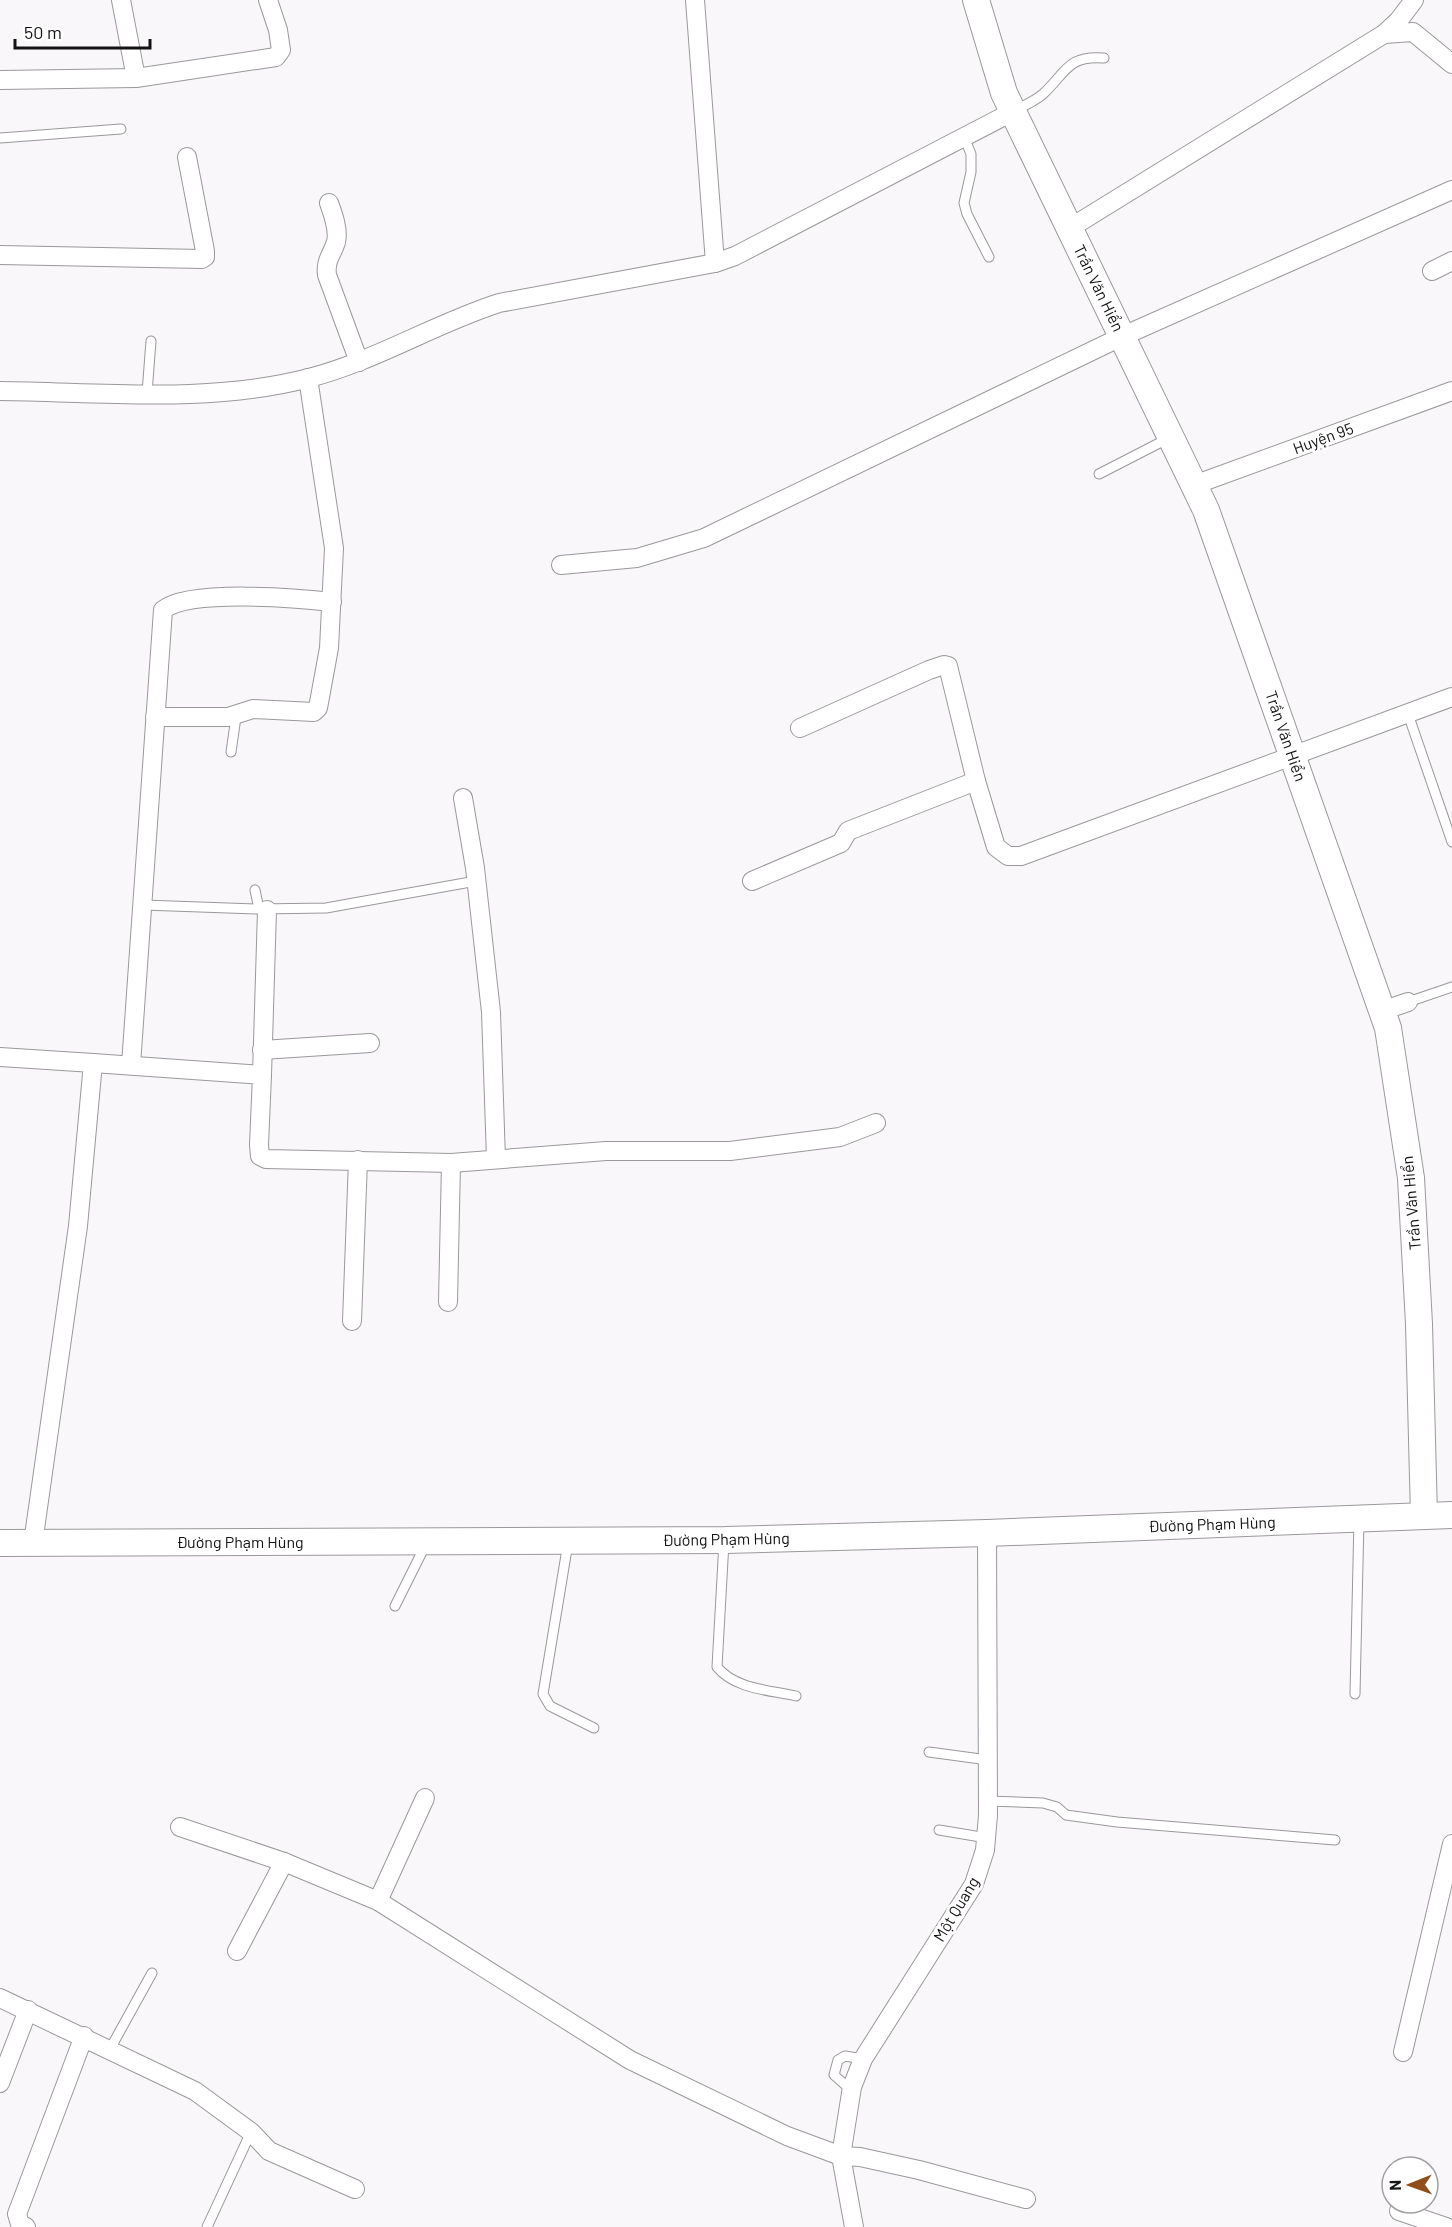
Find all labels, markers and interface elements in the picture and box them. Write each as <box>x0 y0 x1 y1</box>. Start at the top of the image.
scale bar <box>15 12 150 50</box>
text: 50 m <box>24 21 62 43</box>
street label: Trần Văn Hiển <box>1070 241 1129 334</box>
street label: Huyện 95 <box>1290 418 1356 457</box>
street label: Trần Văn Hiển <box>1262 688 1311 784</box>
street label: Trần Văn Hiển <box>1397 1155 1424 1251</box>
street label: Đường Phạm Hùng <box>1148 1512 1276 1535</box>
street label: Đường Phạm Hùng <box>662 1528 790 1549</box>
street label: Đường Phạm Hùng <box>176 1532 304 1551</box>
street label: Một Quang <box>929 1873 982 1945</box>
north arrow <box>1380 2155 1440 2215</box>
text: N <box>1385 2180 1404 2191</box>

